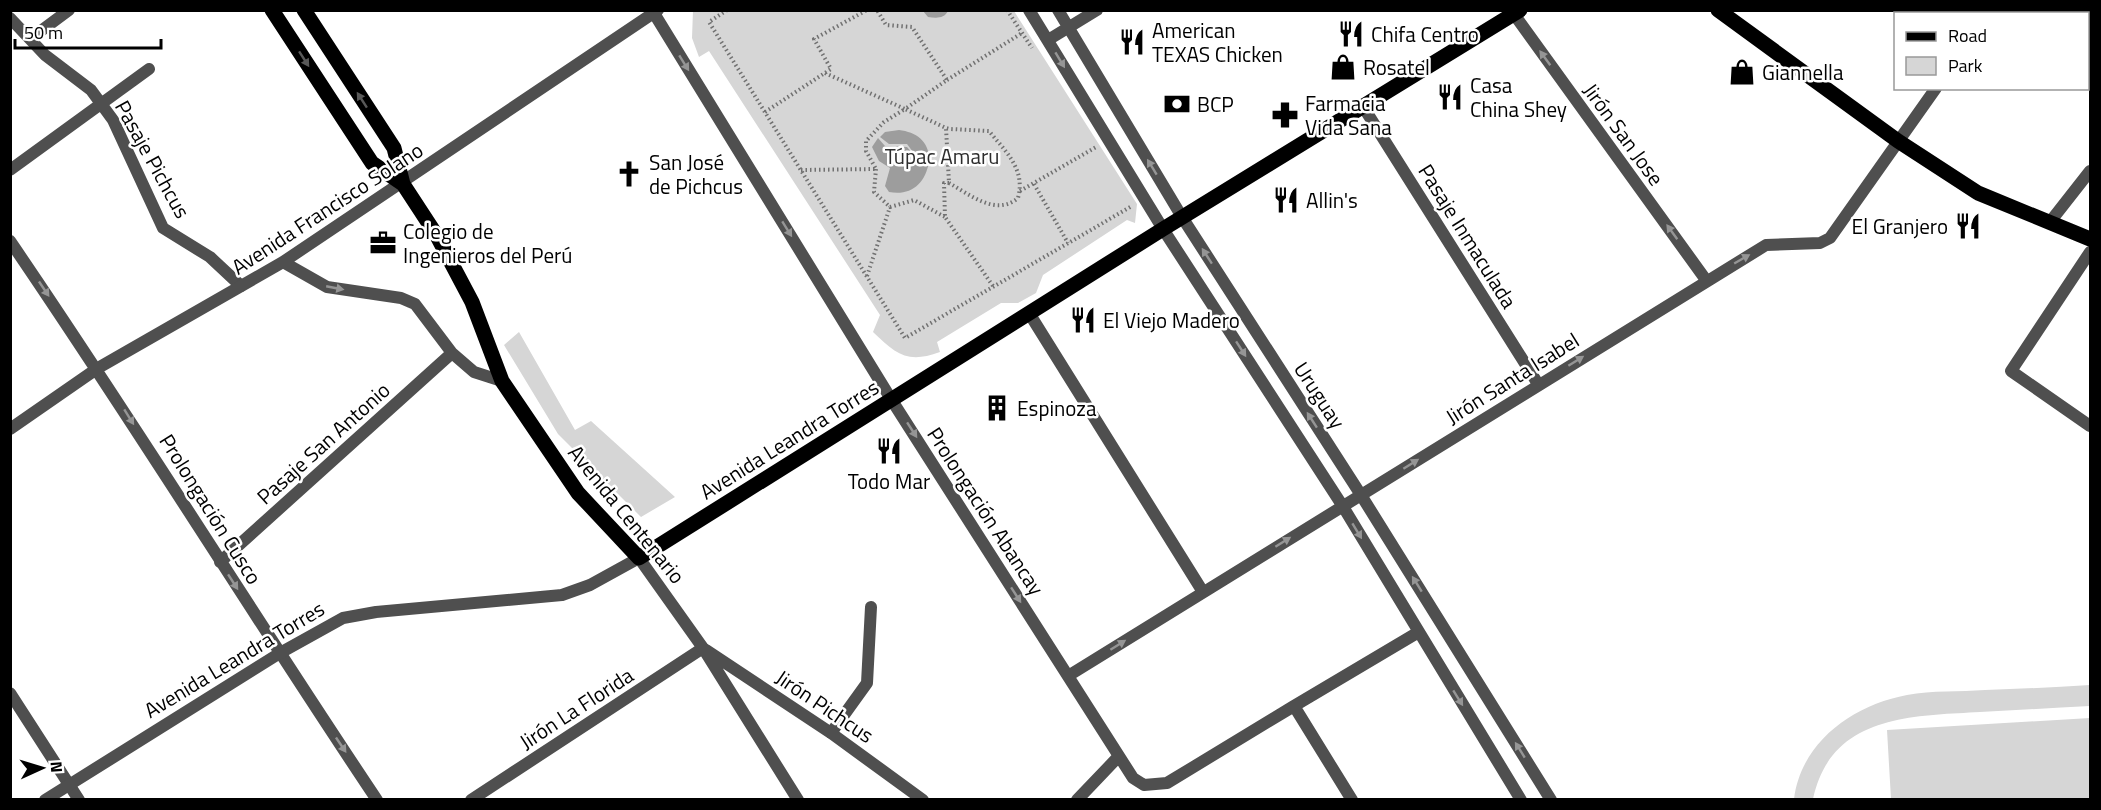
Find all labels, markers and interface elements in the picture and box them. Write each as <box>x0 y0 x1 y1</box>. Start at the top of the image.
scale bar <box>15 12 160 50</box>
legend <box>1894 12 2089 90</box>
place label: American TEXAS Chicken <box>1152 14 1283 70</box>
place label: Chifa Centro <box>1371 18 1479 50</box>
text: 50 m <box>24 19 63 46</box>
restaurant icon: Chifa Centro <box>1336 19 1366 49</box>
text: Road <box>1948 22 1987 49</box>
restaurant icon: American TEXAS Chicken <box>1117 27 1147 57</box>
one-way arrow <box>1539 50 1551 66</box>
one-way arrow <box>298 51 310 67</box>
place label: Rosatel <box>1363 51 1430 83</box>
one-way arrow <box>1054 52 1065 68</box>
shop icon: Rosatel <box>1328 52 1358 82</box>
text: Park <box>1948 52 1983 79</box>
one-way arrow <box>679 55 690 71</box>
place label: Giannella <box>1762 56 1844 88</box>
shop icon: Giannella <box>1727 57 1757 87</box>
place label: Casa China Shey <box>1470 69 1567 125</box>
street label: Jirón San Jose <box>1576 76 1672 192</box>
restaurant icon: Casa China Shey <box>1435 82 1465 112</box>
place label: Farmacia Vida Sana <box>1305 87 1392 143</box>
place label: BCP <box>1197 88 1234 120</box>
bank icon: BCP <box>1162 89 1192 119</box>
one-way arrow <box>356 92 368 108</box>
street label: Pasaje Pichcus <box>107 94 199 224</box>
pharmacy icon: Farmacia Vida Sana <box>1270 100 1300 130</box>
street label: Avenida Francisco Solano <box>225 134 429 282</box>
park label: Túpac Amaru <box>885 140 999 172</box>
place label: San José de Pichcus <box>649 146 743 202</box>
street label: Pasaje Inmaculada <box>1411 158 1525 315</box>
church icon: San José de Pichcus <box>614 159 644 189</box>
one-way arrow <box>1147 159 1158 175</box>
place label: Allin's <box>1306 184 1358 216</box>
restaurant icon: Allin's <box>1271 185 1301 215</box>
place label: El Granjero <box>1852 210 1948 242</box>
restaurant icon: El Granjero <box>1953 211 1983 241</box>
place label: Colegio de Ingenieros del Perú <box>403 215 572 271</box>
one-way arrow <box>781 221 792 237</box>
one-way arrow <box>1666 225 1678 241</box>
office icon: Colegio de Ingenieros del Perú <box>368 228 398 258</box>
one-way arrow <box>1201 248 1213 264</box>
one-way arrow <box>1734 254 1751 264</box>
one-way arrow <box>38 281 49 297</box>
one-way arrow <box>325 284 344 293</box>
place label: El Viejo Madero <box>1103 304 1240 336</box>
restaurant icon: El Viejo Madero <box>1068 305 1098 335</box>
street label: Jirón Santa Isabel <box>1439 324 1585 432</box>
one-way arrow <box>1235 341 1246 357</box>
street label: Uruguay <box>1286 355 1354 435</box>
one-way arrow <box>1568 356 1584 367</box>
street label: Avenida Leandra Torres <box>693 371 885 507</box>
street label: Pasaje San Antonio <box>249 374 397 512</box>
place label: Espinoza <box>1017 392 1097 424</box>
building icon: Espinoza <box>982 393 1012 423</box>
one-way arrow <box>123 409 134 425</box>
one-way arrow <box>1307 411 1318 428</box>
street label: Prolongación Abancay <box>919 421 1053 601</box>
one-way arrow <box>906 422 917 439</box>
street label: Prolongación Cusco <box>152 428 270 590</box>
restaurant icon: Todo Mar <box>874 436 904 466</box>
street label: Avenida Centenario <box>561 438 693 590</box>
one-way arrow <box>1402 459 1419 470</box>
place label: Todo Mar <box>848 465 930 497</box>
one-way arrow <box>1352 523 1362 540</box>
one-way arrow <box>1275 536 1291 547</box>
one-way arrow <box>228 574 239 590</box>
one-way arrow <box>1411 576 1422 593</box>
one-way arrow <box>1011 587 1022 603</box>
street label: Avenida Leandra Torres <box>138 592 330 726</box>
one-way arrow <box>1110 640 1126 651</box>
street label: Jirón La Florida <box>513 659 640 757</box>
street label: Jirón Pichcus <box>770 661 880 751</box>
one-way arrow <box>1452 690 1463 706</box>
one-way arrow <box>335 736 346 753</box>
north arrow <box>12 738 72 798</box>
one-way arrow <box>1515 742 1526 758</box>
text: N <box>45 761 69 773</box>

